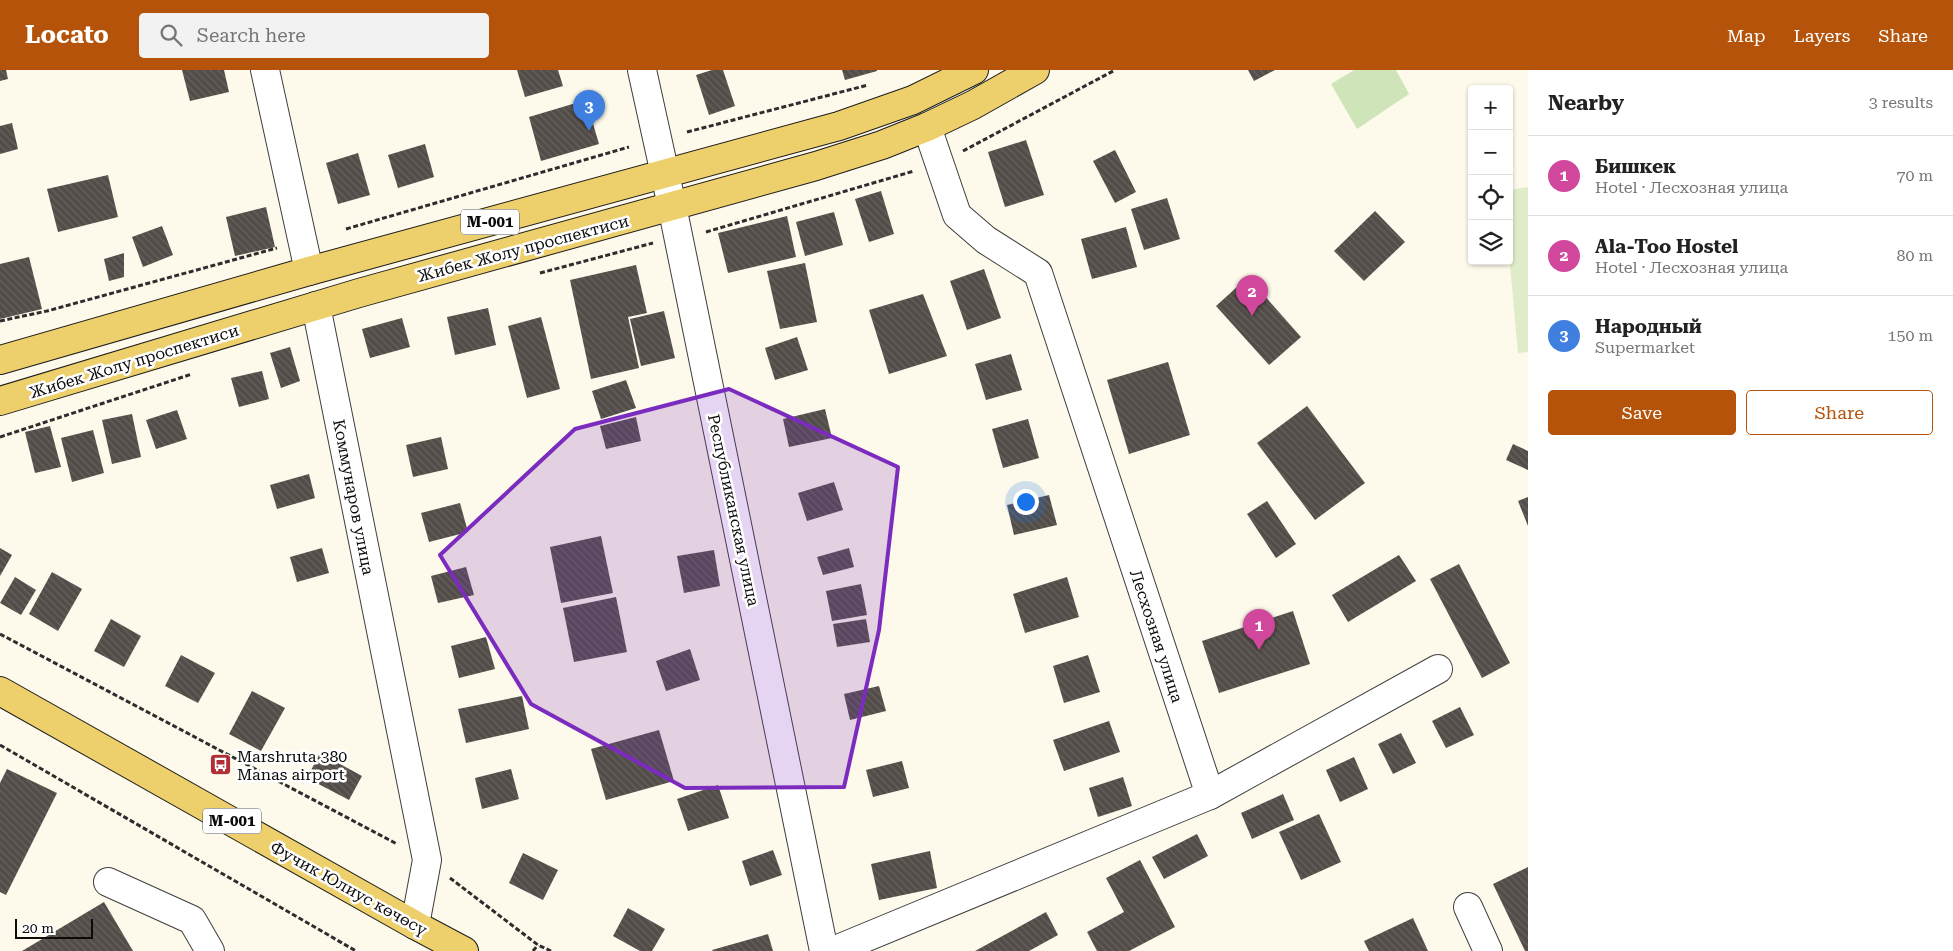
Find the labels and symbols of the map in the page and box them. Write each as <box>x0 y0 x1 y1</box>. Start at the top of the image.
pin: 3 <box>573 90 605 131</box>
road number: М-001 <box>461 210 519 234</box>
street label: Жибек Жолу проспектиси <box>415 211 631 286</box>
pin: 2 <box>1236 275 1268 316</box>
street label: Жибек Жолу проспектиси <box>27 320 241 402</box>
street label: Республиканская улица <box>704 412 763 608</box>
street label: Коммунаров улица <box>329 418 378 577</box>
your location <box>1013 489 1039 515</box>
street label: Лесхозная улица <box>1126 567 1187 705</box>
pin: 1 <box>1243 609 1275 650</box>
place label: Marshruta 380 Manas airport <box>237 747 347 784</box>
bus stop icon: Marshruta 380 Manas airport <box>209 753 233 777</box>
road number: М-001 <box>203 808 261 834</box>
street label: Фучик Юлиус көчөсү <box>267 837 431 940</box>
scale bar <box>15 916 92 939</box>

